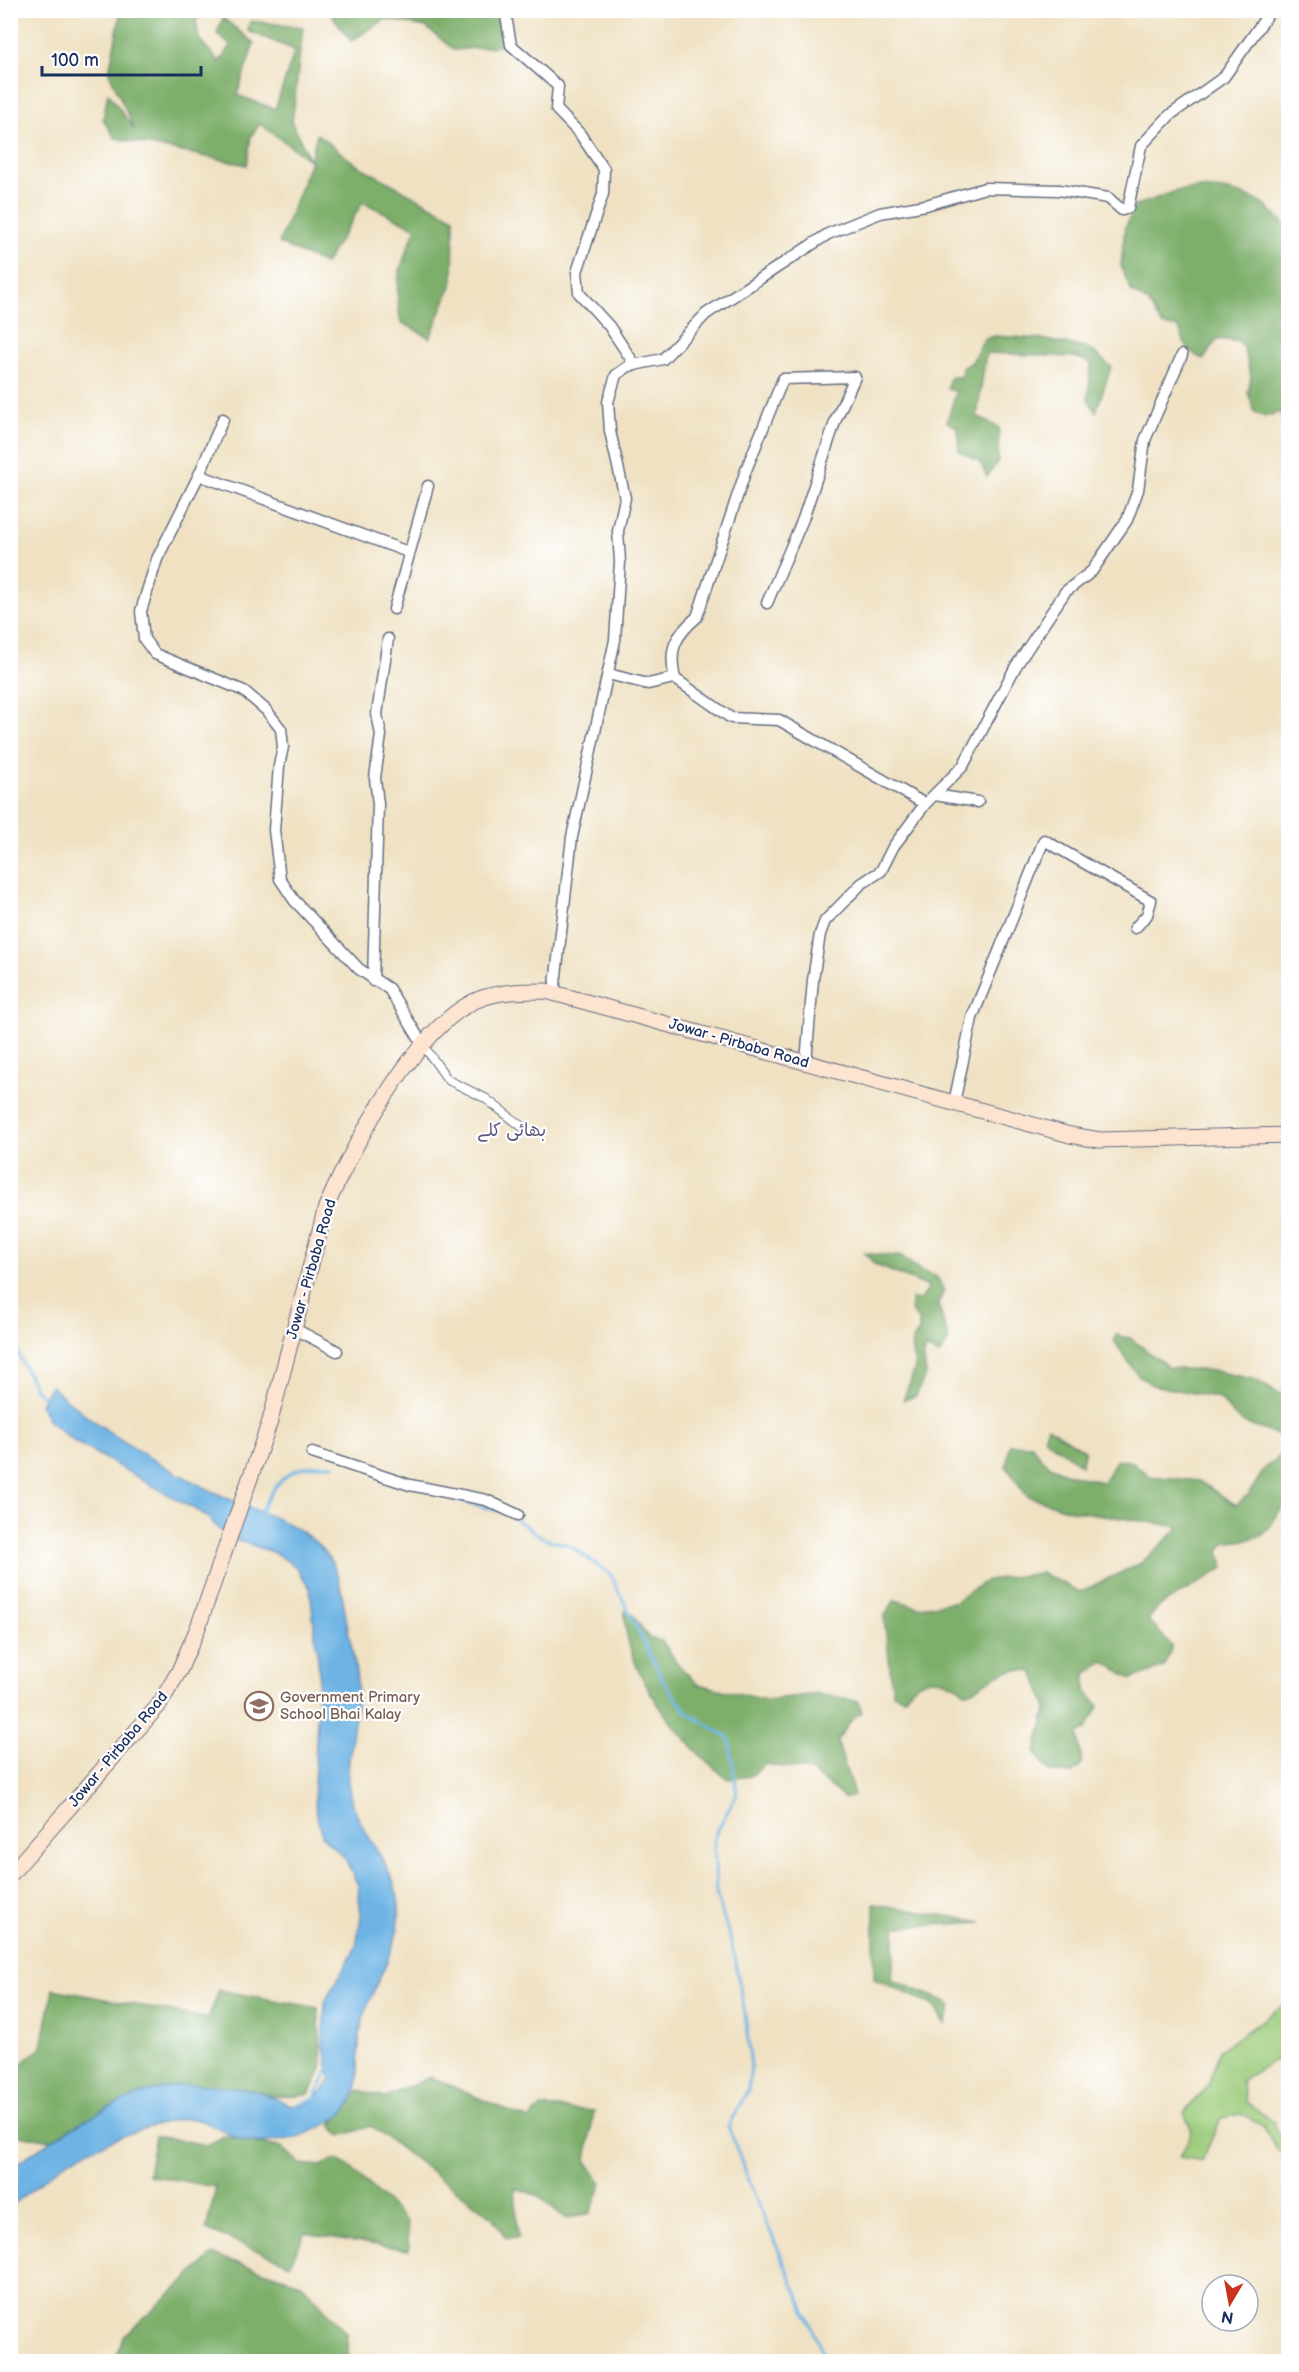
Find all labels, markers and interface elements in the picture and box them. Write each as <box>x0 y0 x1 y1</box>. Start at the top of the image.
scale bar <box>42 39 201 77</box>
text: 100 m <box>51 50 99 71</box>
street label: Jowar - Pirbaba Road <box>667 1014 811 1073</box>
district label: بھائی كلے <box>478 1120 546 1142</box>
street label: Jowar - Pirbaba Road <box>282 1197 341 1341</box>
street label: Jowar - Pirbaba Road <box>65 1688 172 1811</box>
place label: Government Primary School Bhai Kalay <box>280 1688 420 1724</box>
school or university icon: Government Primary School Bhai Kalay <box>243 1690 275 1722</box>
north arrow <box>1200 2273 1260 2333</box>
text: N <box>1220 2306 1235 2327</box>

